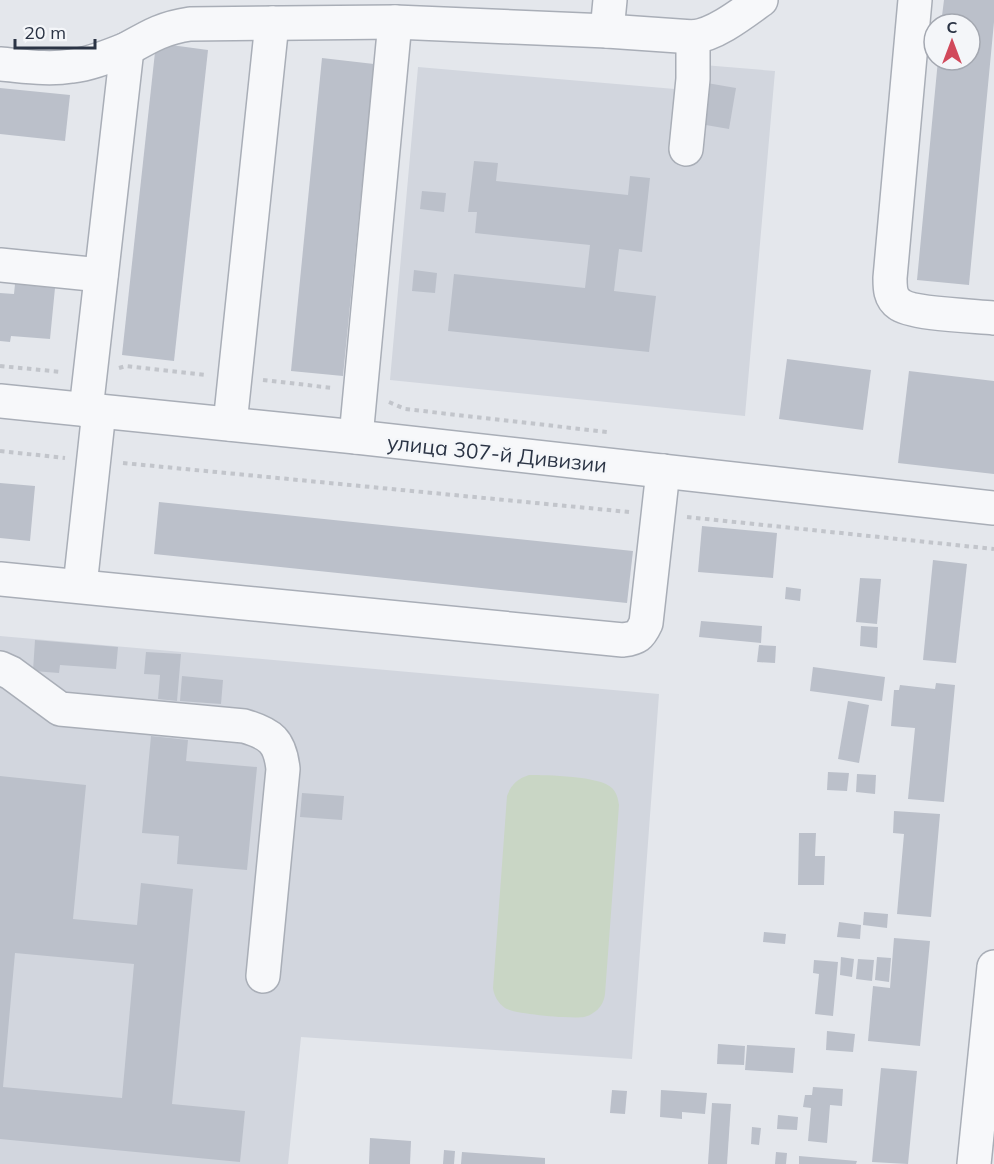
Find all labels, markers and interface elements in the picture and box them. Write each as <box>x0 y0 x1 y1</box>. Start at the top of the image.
scale bar <box>15 12 94 50</box>
north arrow <box>922 12 982 72</box>
text: С <box>947 17 958 37</box>
text: 20 m <box>24 21 66 44</box>
street label: улица 307-й Дивизии <box>386 429 608 477</box>

